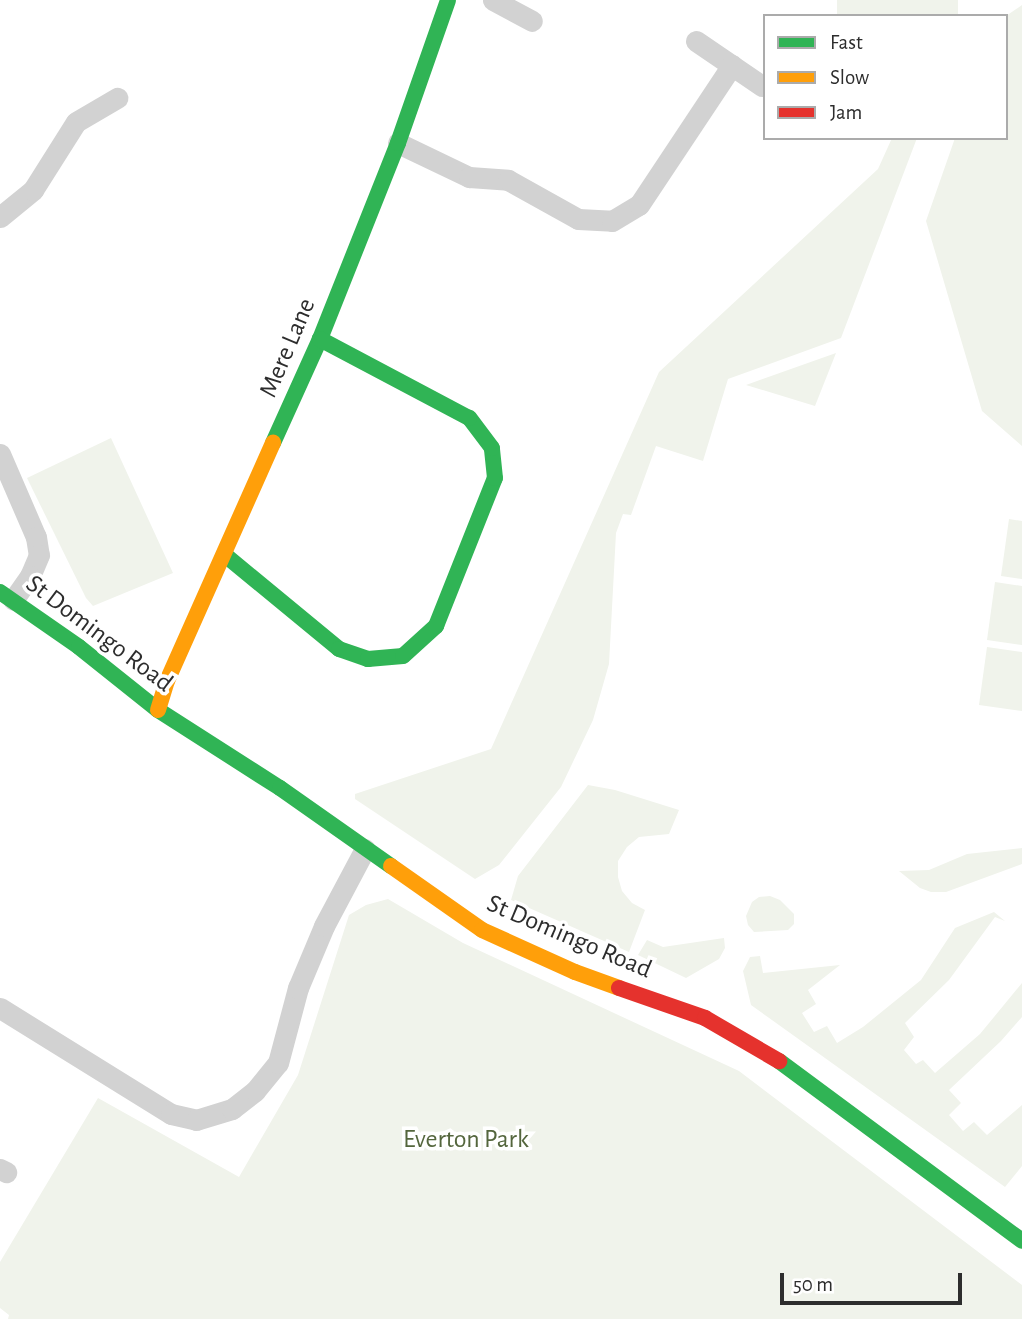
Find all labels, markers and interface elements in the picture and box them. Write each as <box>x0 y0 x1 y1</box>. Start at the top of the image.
legend <box>763 14 1008 140</box>
text: Fast <box>830 32 863 53</box>
text: Slow <box>830 67 869 88</box>
text: Jam <box>830 102 862 123</box>
street label: Mere Lane <box>253 294 323 402</box>
street label: St Domingo Road <box>19 569 179 699</box>
street label: St Domingo Road <box>482 888 656 986</box>
park label: Everton Park <box>403 1124 529 1156</box>
scale bar <box>784 1260 966 1304</box>
text: 50 m <box>793 1274 833 1295</box>

